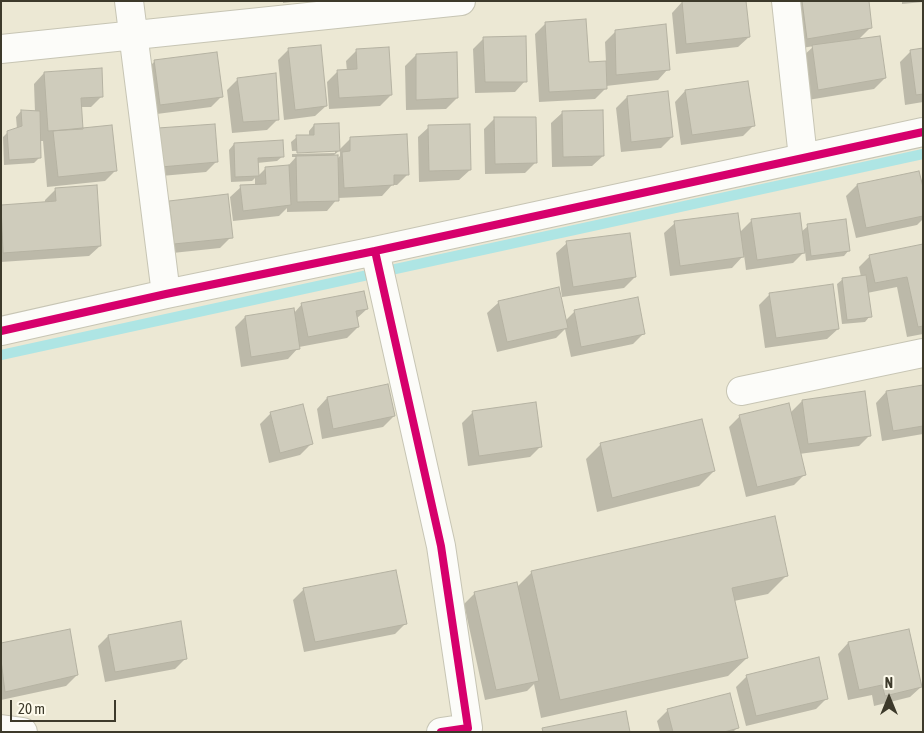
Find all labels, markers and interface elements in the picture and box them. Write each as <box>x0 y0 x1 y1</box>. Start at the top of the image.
north arrow <box>864 673 914 723</box>
text: N <box>885 675 893 691</box>
scale bar <box>12 690 119 722</box>
text: 20 m <box>18 700 45 717</box>

